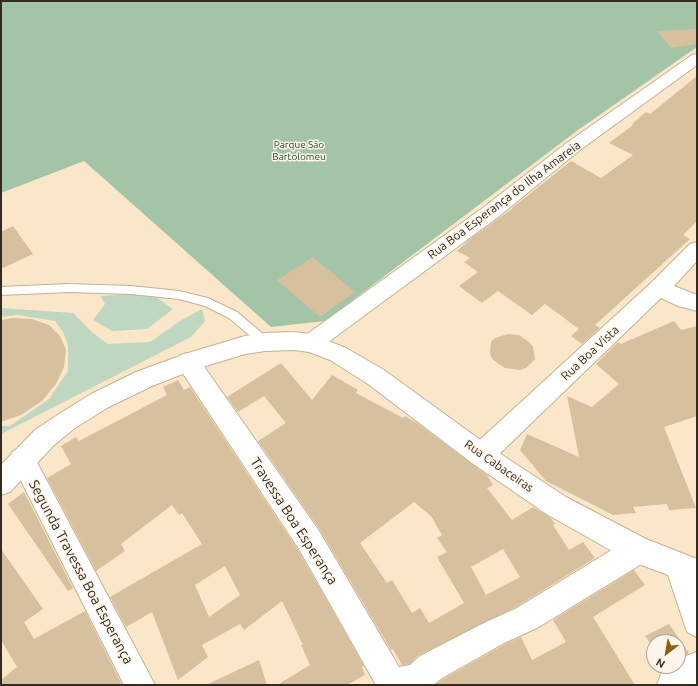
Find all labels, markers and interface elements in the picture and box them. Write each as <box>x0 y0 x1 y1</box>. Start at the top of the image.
street label: Rua Boa Esperança do Ilha Amareia <box>425 138 583 262</box>
park label: Parque São Bartolomeu <box>272 139 326 162</box>
street label: Rua Boa Vista <box>558 323 622 383</box>
street label: Rua Cabaceiras <box>462 437 536 495</box>
street label: Travessa Boa Esperança <box>247 454 341 588</box>
street label: Segunda Travessa Boa Esperança <box>25 477 137 667</box>
north arrow <box>646 634 686 674</box>
text: N <box>654 656 667 671</box>

